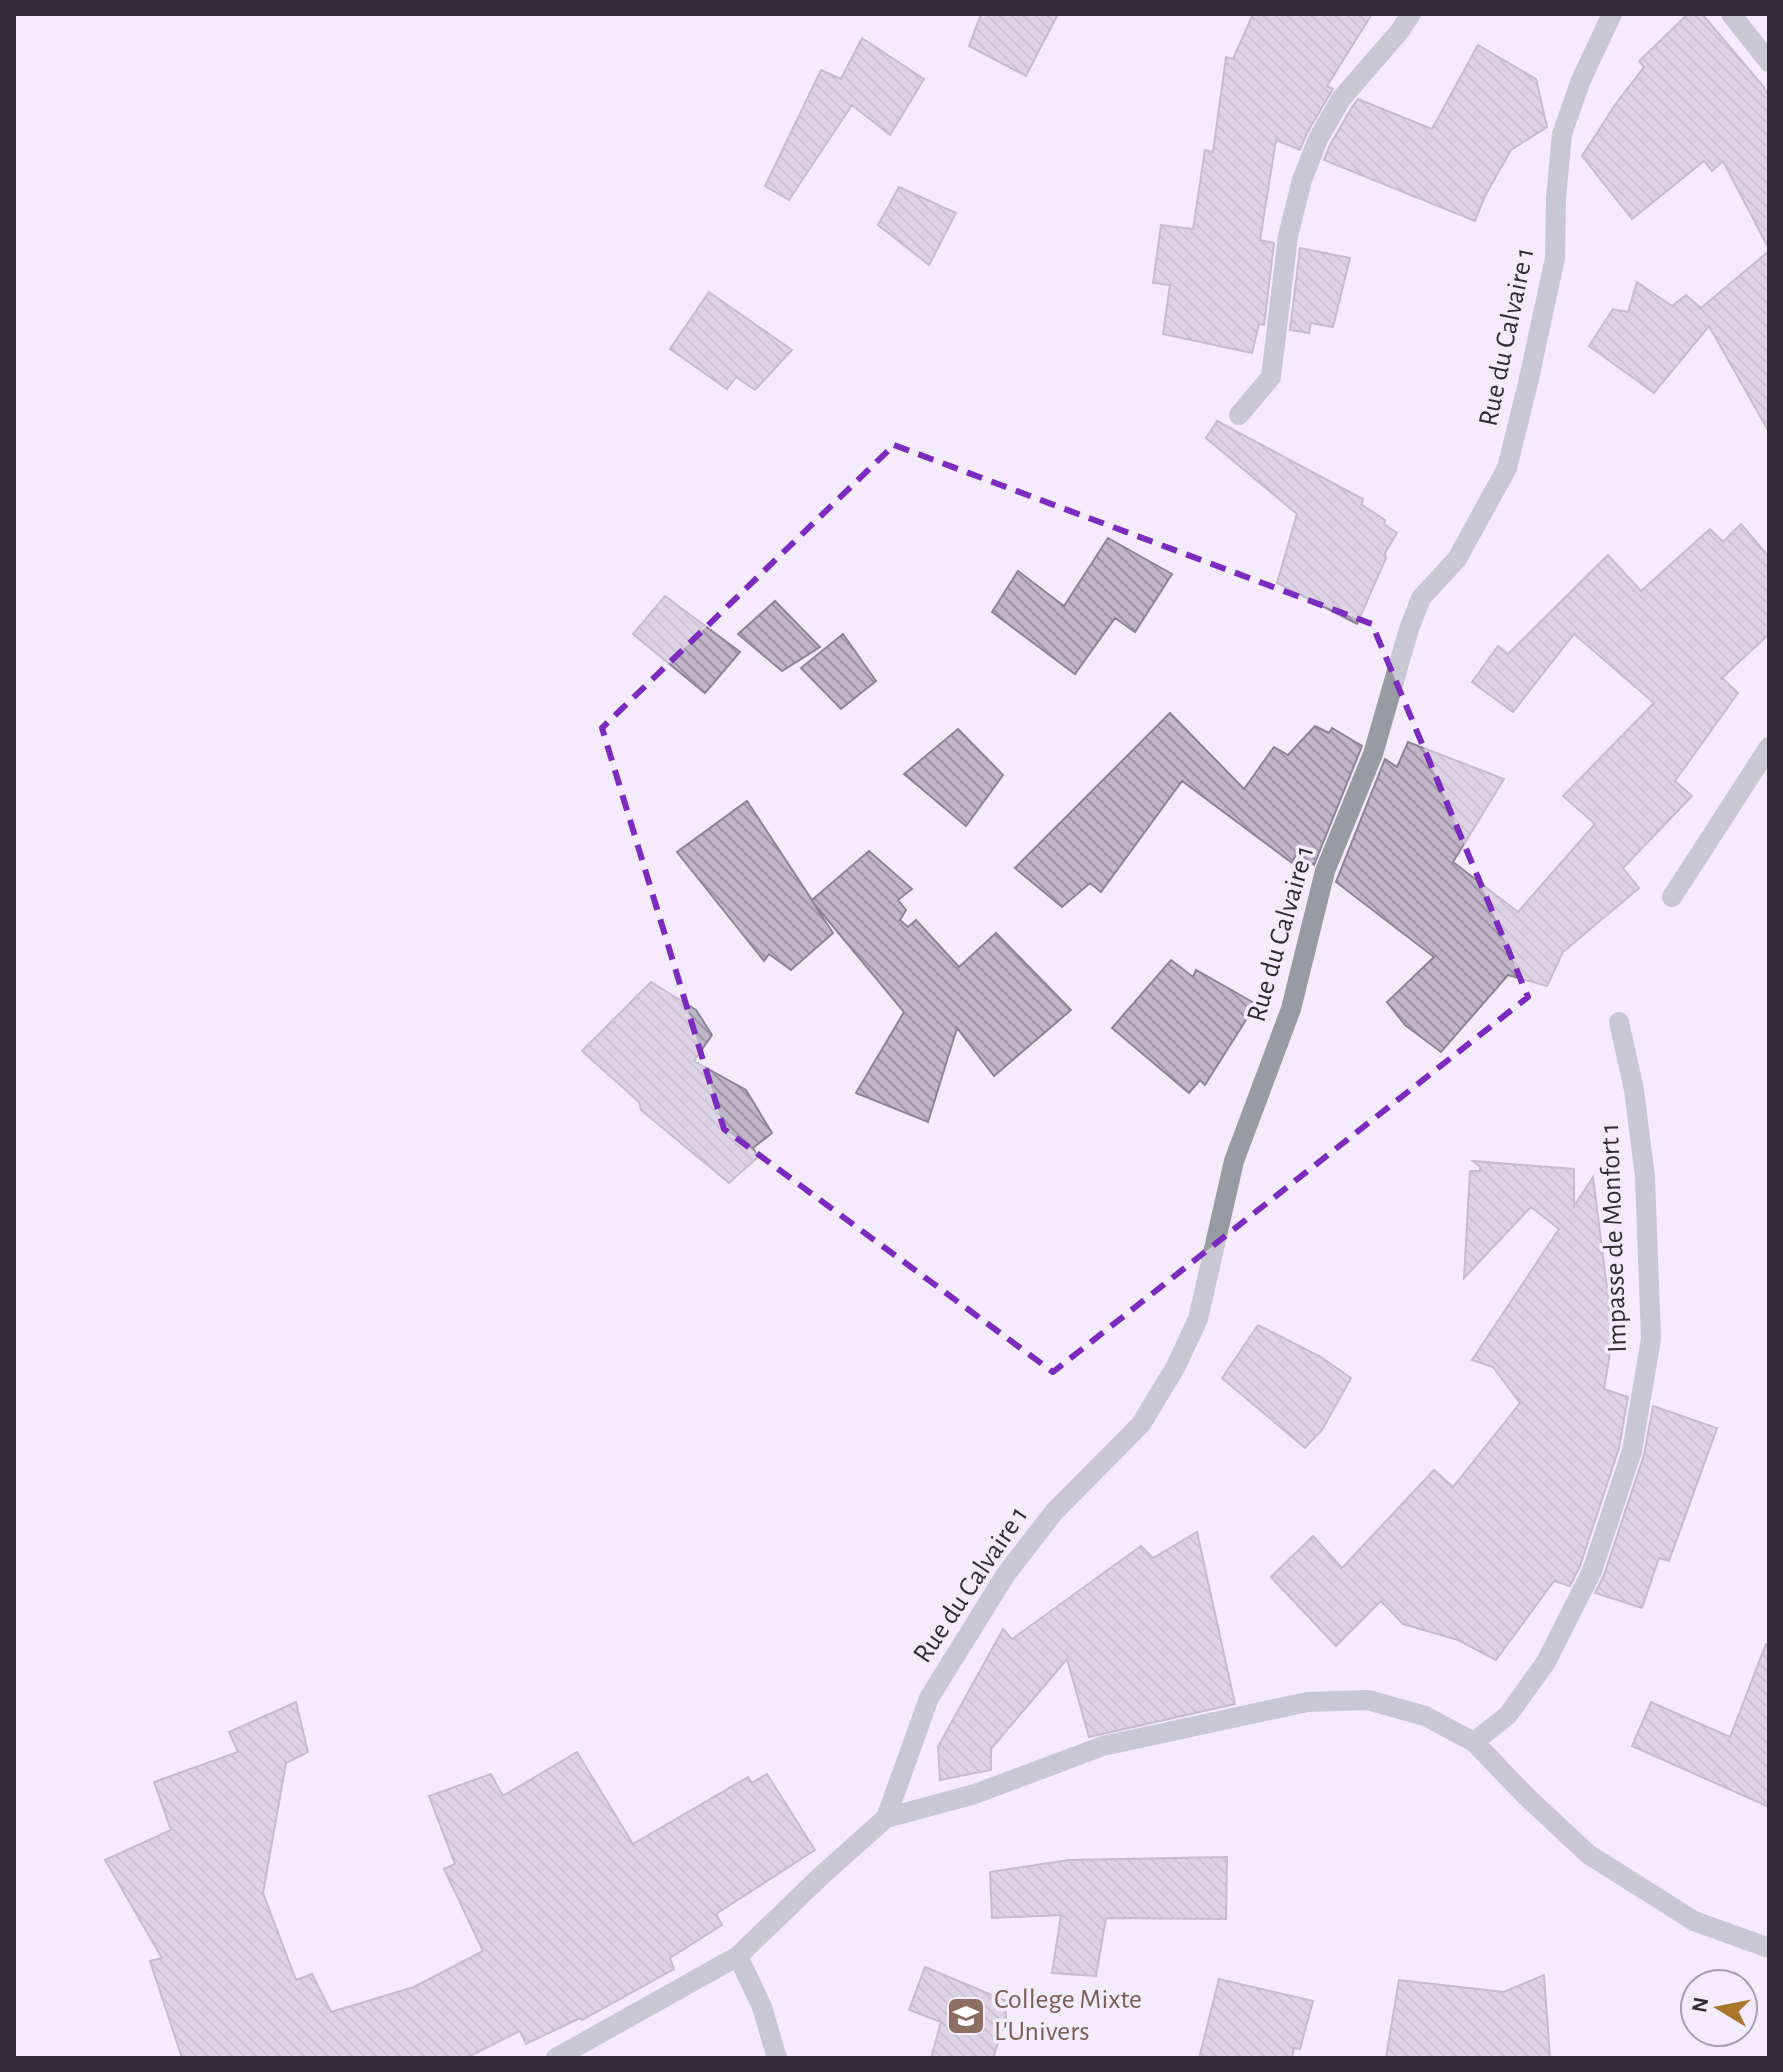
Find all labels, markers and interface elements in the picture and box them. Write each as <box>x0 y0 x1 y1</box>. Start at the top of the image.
street label: Rue du Calvaire 1 <box>1474 245 1540 429</box>
street label: Rue du Calvaire 1 <box>1242 843 1320 1025</box>
street label: Impasse de Monfort 1 <box>1596 1123 1632 1353</box>
street label: Rue du Calvaire 1 <box>909 1502 1033 1668</box>
north arrow <box>1679 1968 1759 2048</box>
place label: College Mixte L'Univers <box>994 1986 1142 2046</box>
school or university icon: College Mixte L'Univers <box>945 1995 987 2037</box>
text: N <box>1688 1995 1712 2014</box>

